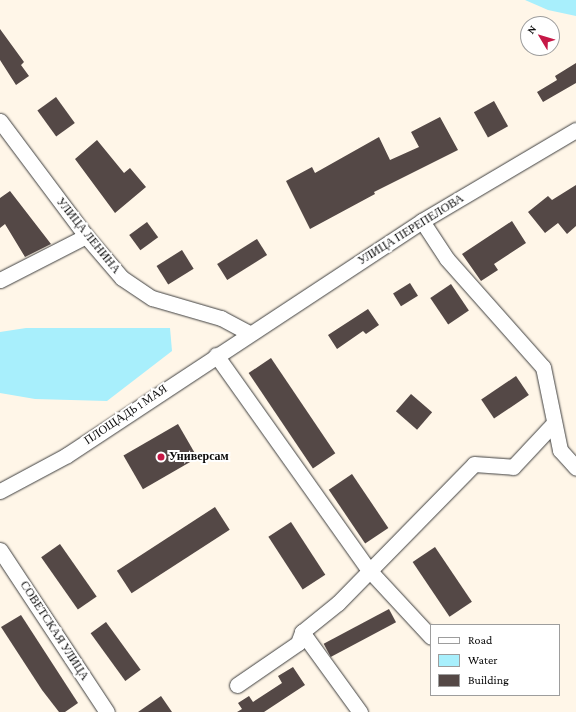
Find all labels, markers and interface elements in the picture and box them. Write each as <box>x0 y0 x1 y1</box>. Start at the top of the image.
north arrow <box>520 16 560 56</box>
text: N <box>524 23 538 36</box>
street label: УЛИЦА ПЕРЕПЕЛОВА <box>355 192 467 268</box>
street label: УЛИЦА ЛЕНИНА <box>53 195 123 277</box>
street label: ПЛОЩАДЬ 1 МАЯ <box>82 382 170 448</box>
place label: Универсам <box>169 450 229 464</box>
marker: Универсам <box>156 452 166 462</box>
street label: СОВЕТСКАЯ УЛИЦА <box>16 579 92 683</box>
legend <box>430 624 560 696</box>
text: Road <box>468 633 492 647</box>
text: Water <box>468 653 497 667</box>
text: Building <box>468 673 509 687</box>

